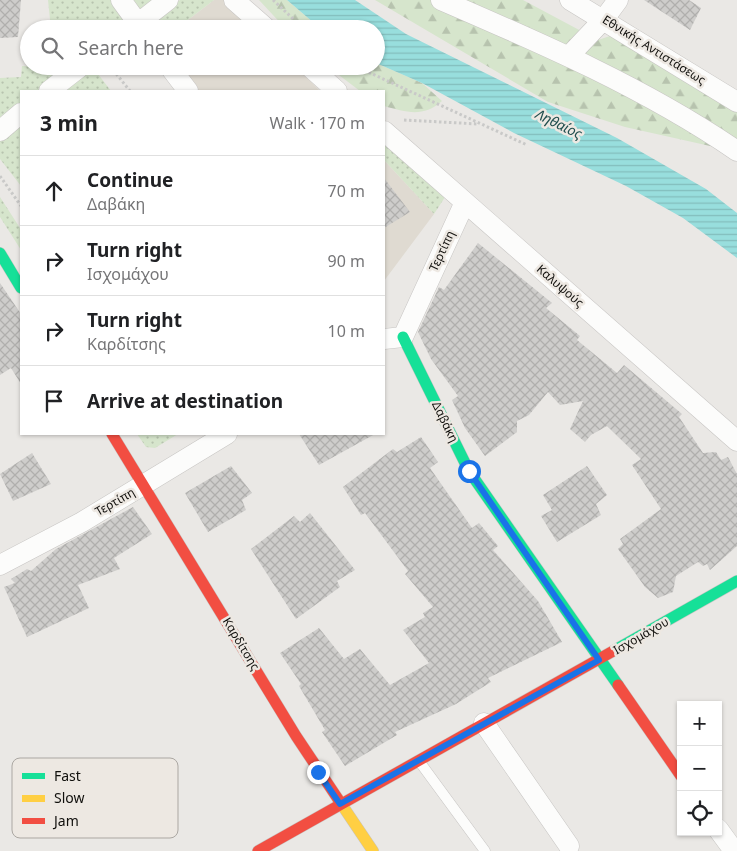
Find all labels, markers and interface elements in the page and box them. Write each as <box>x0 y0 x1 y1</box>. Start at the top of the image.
street label: Εθνικής Αντιστάσεως <box>599 11 709 88</box>
search box <box>20 20 385 75</box>
icon: search <box>38 34 66 62</box>
text: Search here <box>78 35 184 61</box>
water label: Ληθαίος <box>532 104 586 143</box>
text: 3 min <box>40 109 98 137</box>
text: Walk · 170 m <box>270 112 365 134</box>
text: Continue <box>87 167 173 193</box>
icon: ahead <box>40 177 68 205</box>
text: 70 m <box>328 180 365 202</box>
text: Δαβάκη <box>87 193 145 215</box>
street label: Τερτίπη <box>425 228 458 274</box>
text: Turn right <box>87 237 182 263</box>
icon: right <box>40 247 68 275</box>
text: 90 m <box>328 250 365 272</box>
street label: Καλυψούς <box>533 260 588 311</box>
text: Ισχομάχου <box>87 263 169 285</box>
text: Turn right <box>87 307 182 333</box>
icon: right <box>40 317 68 345</box>
text: 10 m <box>328 320 365 342</box>
text: Καρδίτσης <box>87 333 166 355</box>
icon: arrive <box>40 387 68 415</box>
text: Arrive at destination <box>87 388 283 414</box>
street label: Δαβάκη <box>428 398 463 445</box>
route start <box>458 460 481 483</box>
street label: Τερτίπη <box>92 483 138 520</box>
street label: Ισχομάχου <box>610 613 672 658</box>
street label: Καρδίτσης <box>219 614 264 674</box>
map controls <box>677 701 722 836</box>
button: + <box>677 701 722 746</box>
button: − <box>677 746 722 791</box>
legend <box>12 758 178 838</box>
route end <box>307 761 330 784</box>
text: Fast <box>54 766 81 785</box>
text: Slow <box>54 788 85 807</box>
button: locate <box>677 791 722 836</box>
text: Jam <box>52 811 79 830</box>

